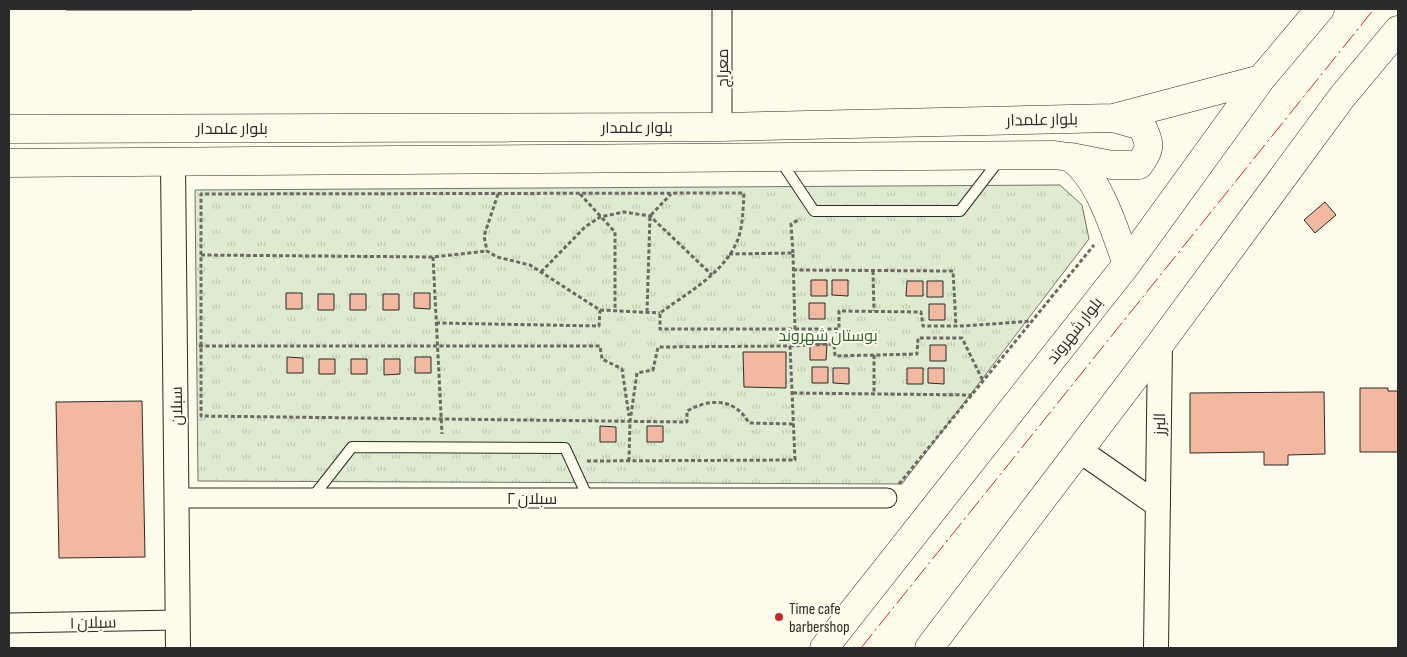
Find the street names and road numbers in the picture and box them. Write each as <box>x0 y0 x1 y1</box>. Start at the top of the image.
street label: معراج <box>714 49 734 87</box>
street label: بلوار علمدار <box>1005 110 1078 131</box>
street label: بلوار علمدار <box>600 119 673 138</box>
street label: بلوار علمدار <box>195 120 268 139</box>
street label: بلوار شهروند <box>1043 294 1107 368</box>
street label: سبلان <box>168 386 187 426</box>
street label: البرز <box>1151 413 1170 436</box>
street label: سبلان ۲ <box>507 490 557 509</box>
street label: سبلان ۱ <box>69 614 117 633</box>

